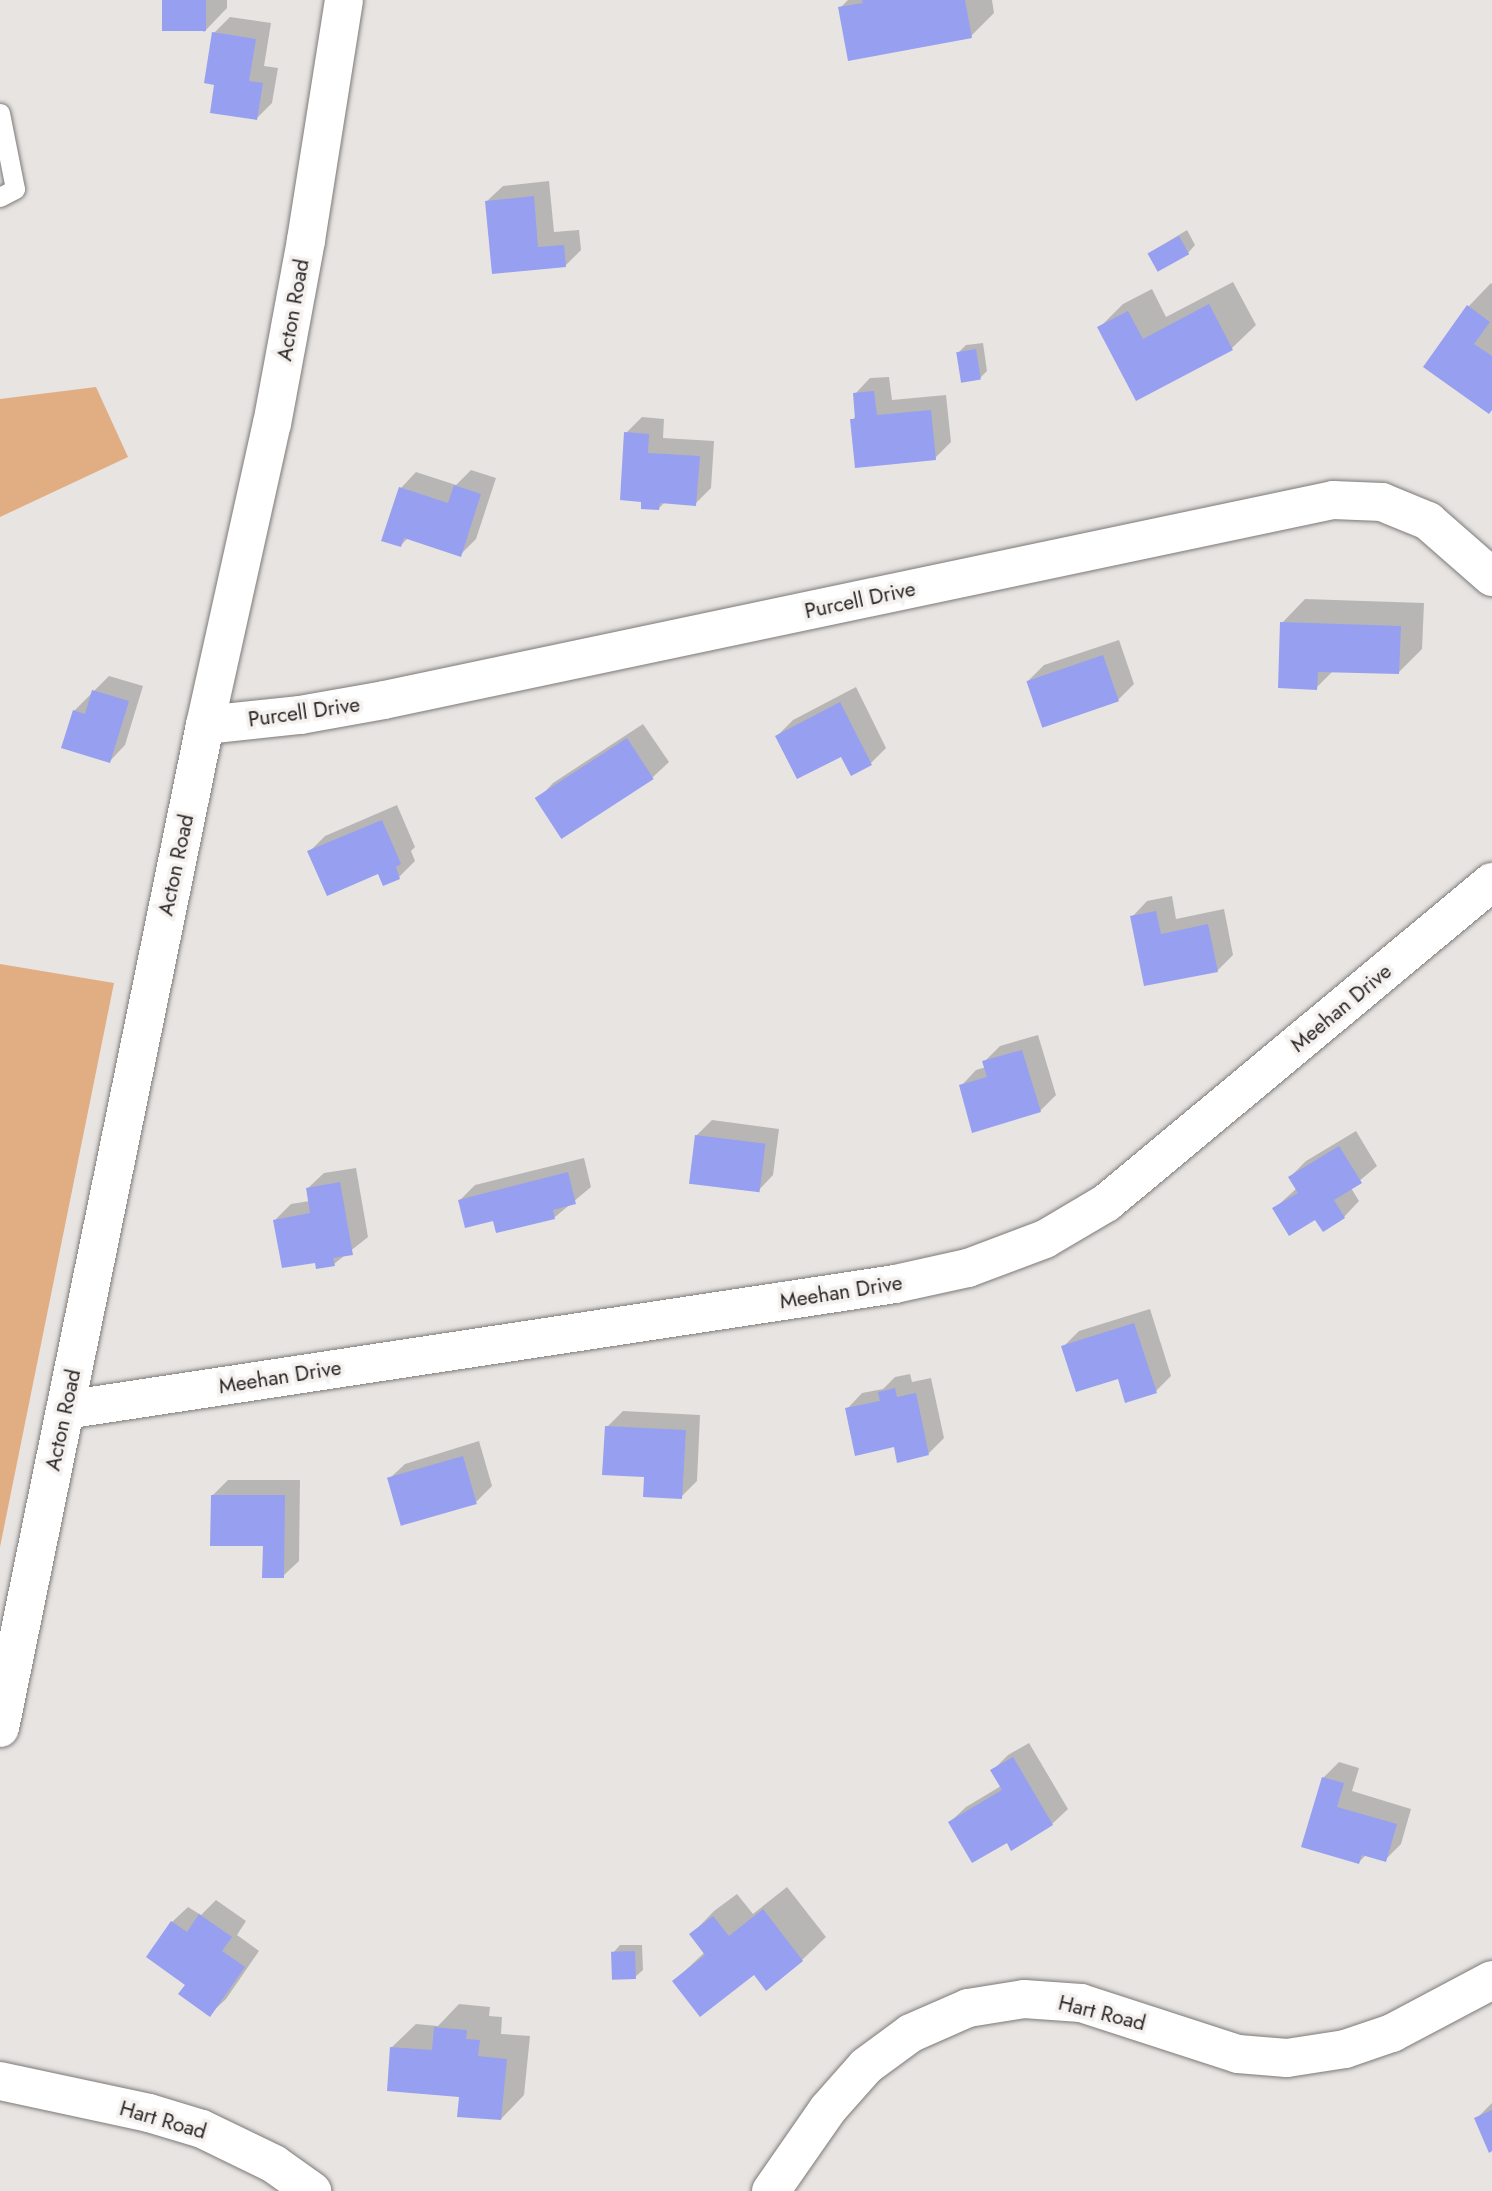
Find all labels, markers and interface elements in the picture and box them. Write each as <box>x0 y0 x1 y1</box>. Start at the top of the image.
street label: Acton Road <box>272 257 314 363</box>
street label: Purcell Drive <box>802 576 918 624</box>
street label: Purcell Drive <box>247 692 361 732</box>
street label: Acton Road <box>153 812 199 918</box>
street label: Meehan Drive <box>1285 959 1397 1057</box>
street label: Meehan Drive <box>778 1270 904 1314</box>
street label: Meehan Drive <box>217 1355 343 1399</box>
street label: Acton Road <box>40 1367 86 1473</box>
street label: Hart Road <box>1056 1990 1148 2036</box>
street label: Hart Road <box>117 2096 209 2144</box>

